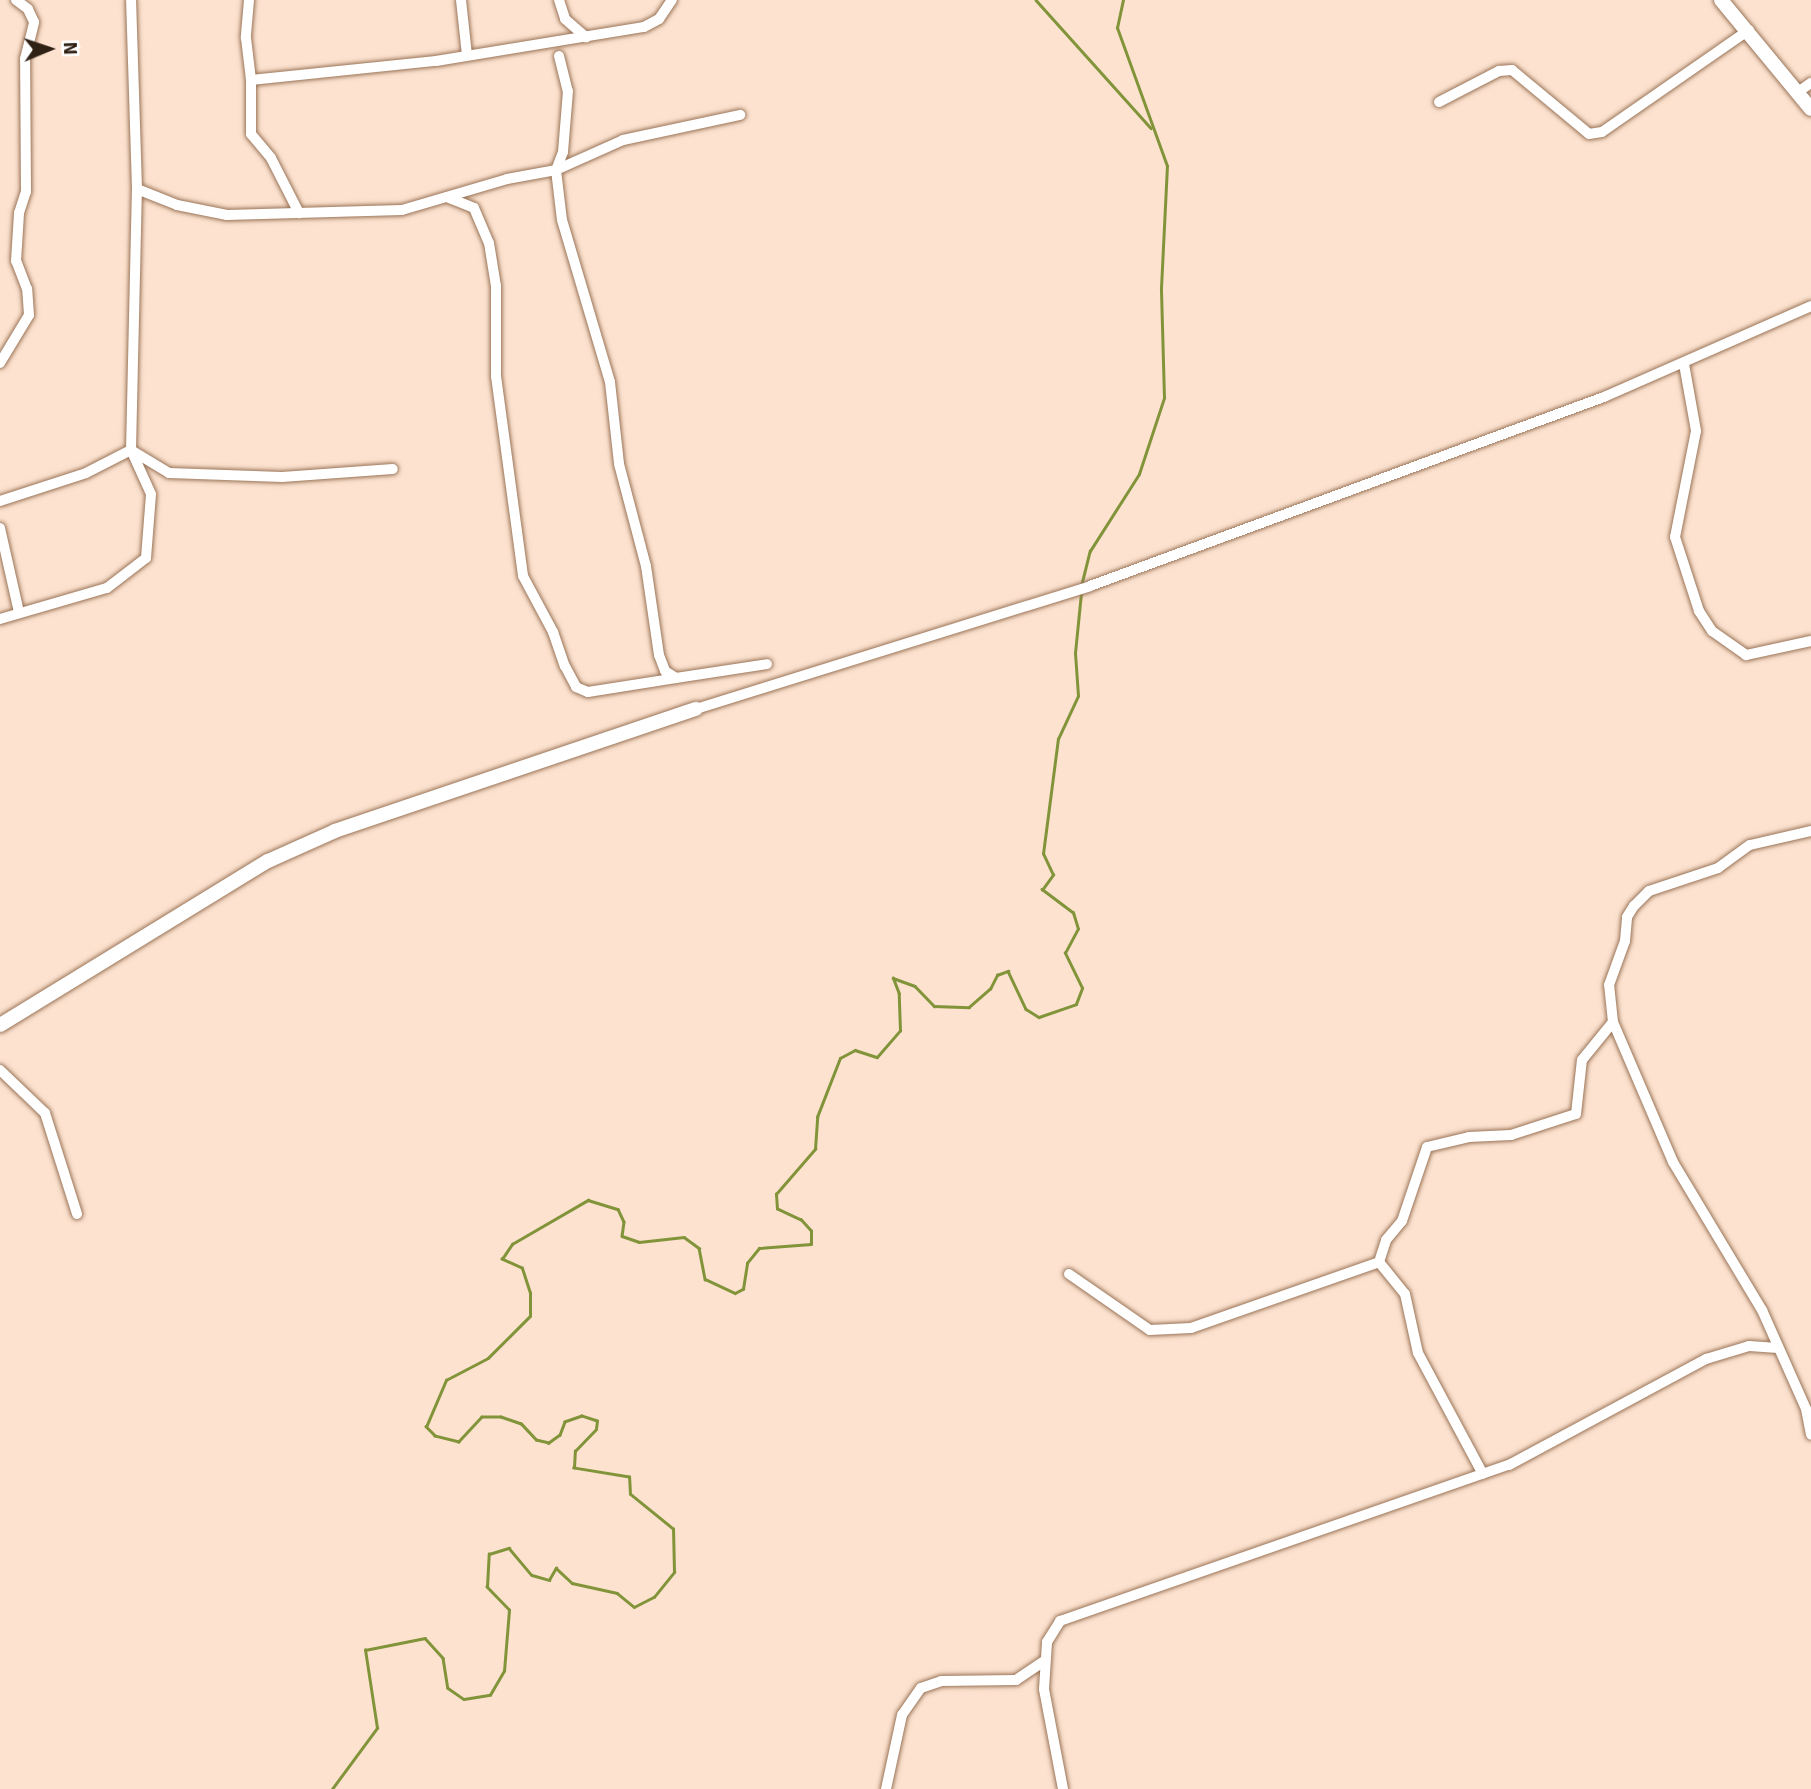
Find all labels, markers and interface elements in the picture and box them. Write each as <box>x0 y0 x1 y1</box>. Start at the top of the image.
north arrow <box>14 14 84 84</box>
text: N <box>58 41 82 55</box>

